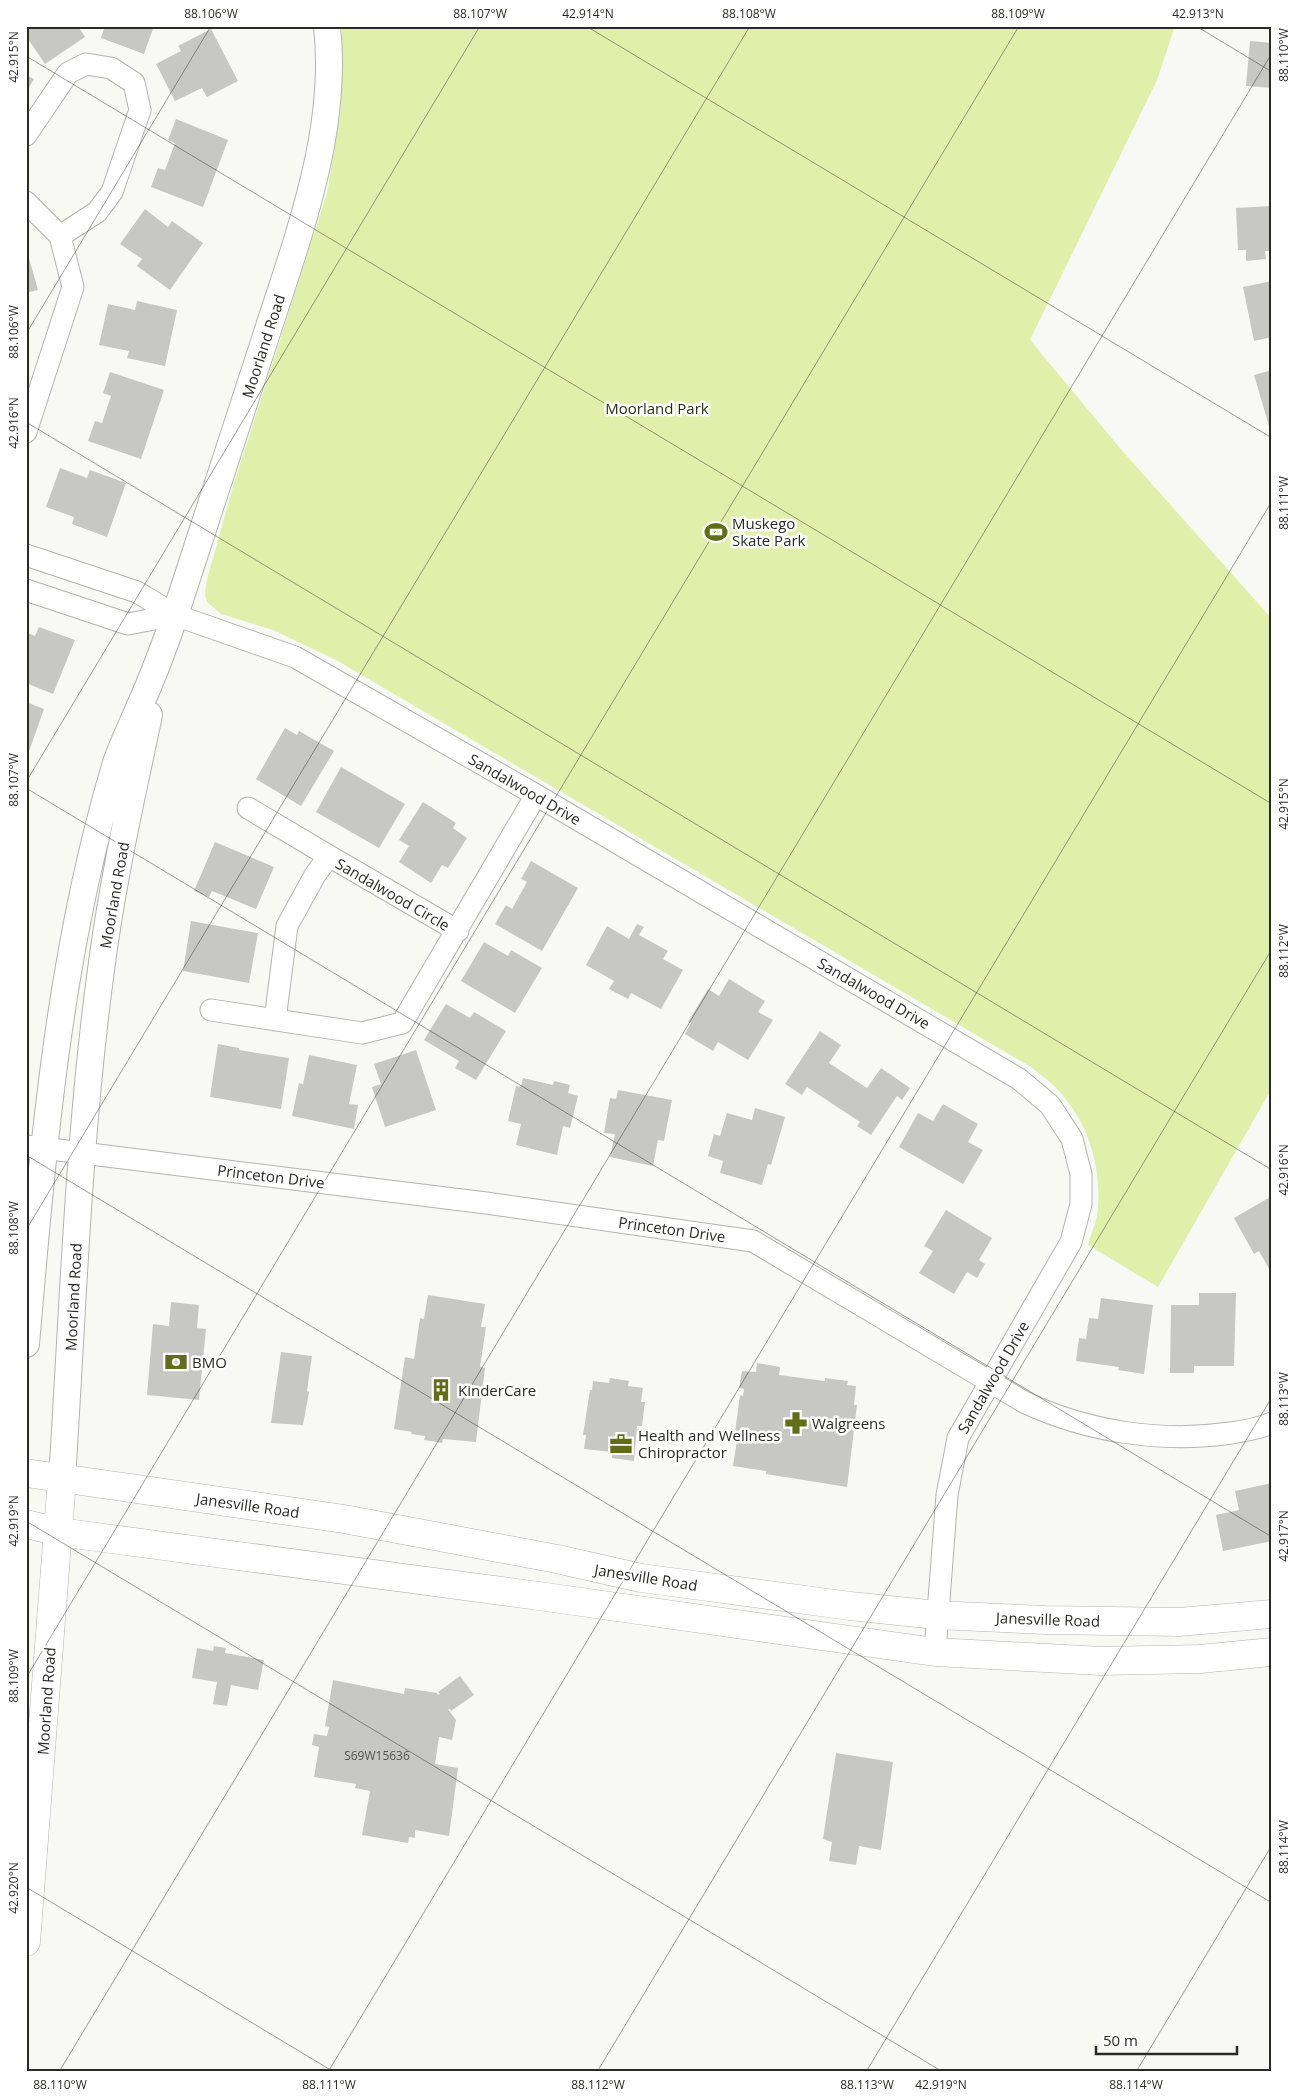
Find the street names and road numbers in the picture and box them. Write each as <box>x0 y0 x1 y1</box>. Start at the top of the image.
street label: Moorland Road <box>237 292 289 400</box>
street label: Sandalwood Drive <box>465 749 585 829</box>
street label: Moorland Road <box>95 840 133 950</box>
street label: Sandalwood Circle <box>332 853 454 935</box>
street label: Sandalwood Drive <box>814 953 934 1033</box>
street label: Princeton Drive <box>216 1159 326 1193</box>
street label: Princeton Drive <box>617 1212 727 1246</box>
street label: Moorland Road <box>60 1243 86 1351</box>
street label: Sandalwood Drive <box>953 1317 1033 1437</box>
street label: Janesville Road <box>193 1488 301 1522</box>
street label: Janesville Road <box>591 1559 699 1595</box>
street label: Janesville Road <box>994 1607 1100 1631</box>
street label: Moorland Road <box>32 1647 60 1755</box>

